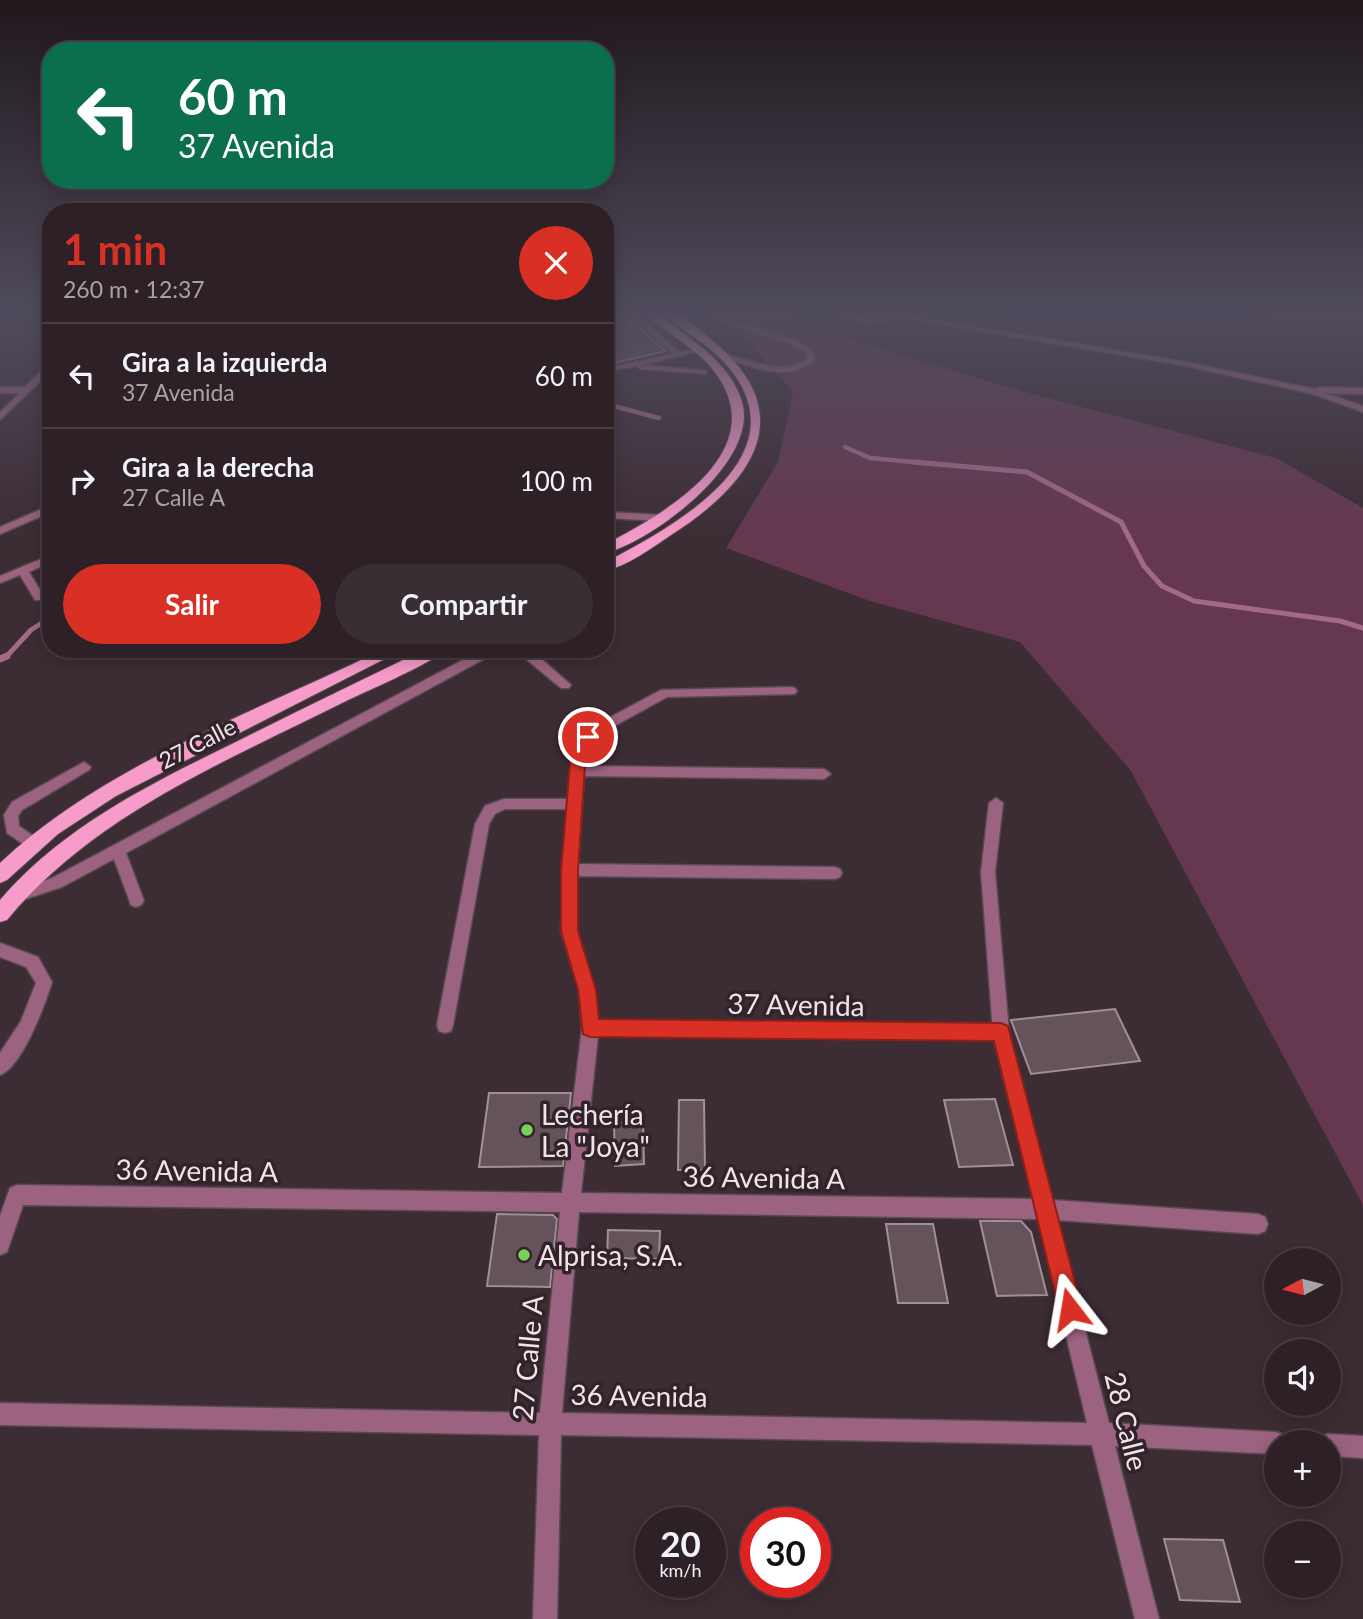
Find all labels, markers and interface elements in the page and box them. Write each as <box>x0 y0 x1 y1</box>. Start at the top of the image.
text: 60 m <box>178 67 288 125</box>
icon: left <box>63 70 154 161</box>
text: 37 Avenida <box>178 126 335 165</box>
text: 1 min <box>63 224 167 274</box>
button: close <box>519 226 593 300</box>
text: 260 m · 12:37 <box>63 275 205 303</box>
text: Gira a la izquierda <box>122 346 328 378</box>
icon: left <box>63 357 101 395</box>
text: 60 m <box>535 360 593 392</box>
text: 37 Avenida <box>122 378 235 406</box>
text: Gira a la derecha <box>122 451 314 483</box>
icon: right <box>63 462 101 500</box>
text: 100 m <box>520 465 593 497</box>
text: 27 Calle A <box>122 483 225 511</box>
button: Salir <box>63 564 321 644</box>
button: Compartir <box>335 564 593 644</box>
pin <box>558 707 618 767</box>
street label: 27 Calle <box>154 712 240 774</box>
icon: arrive <box>569 718 607 756</box>
street label: 37 Avenida <box>727 986 865 1022</box>
place label: Lechería La "Joya" <box>541 1097 650 1163</box>
marker: Lechería La "Joya" <box>519 1122 535 1138</box>
street label: 36 Avenida A <box>115 1152 279 1188</box>
street label: 36 Avenida A <box>682 1159 846 1195</box>
place label: Alprisa, S.A. <box>538 1238 683 1272</box>
marker: Alprisa, S.A. <box>516 1247 532 1263</box>
north arrow <box>1264 1248 1340 1325</box>
map controls <box>1264 1248 1341 1598</box>
position arrow <box>1033 1272 1107 1346</box>
street label: 27 Calle A <box>505 1294 549 1422</box>
button: sound <box>1264 1339 1341 1416</box>
street label: 28 Calle <box>1098 1368 1156 1474</box>
street label: 36 Avenida <box>570 1377 708 1413</box>
button: + <box>1264 1430 1341 1507</box>
speed limit sign: 30 <box>740 1507 831 1598</box>
button: − <box>1264 1521 1341 1598</box>
text: 20 <box>660 1522 701 1564</box>
text: km/h <box>659 1559 702 1581</box>

